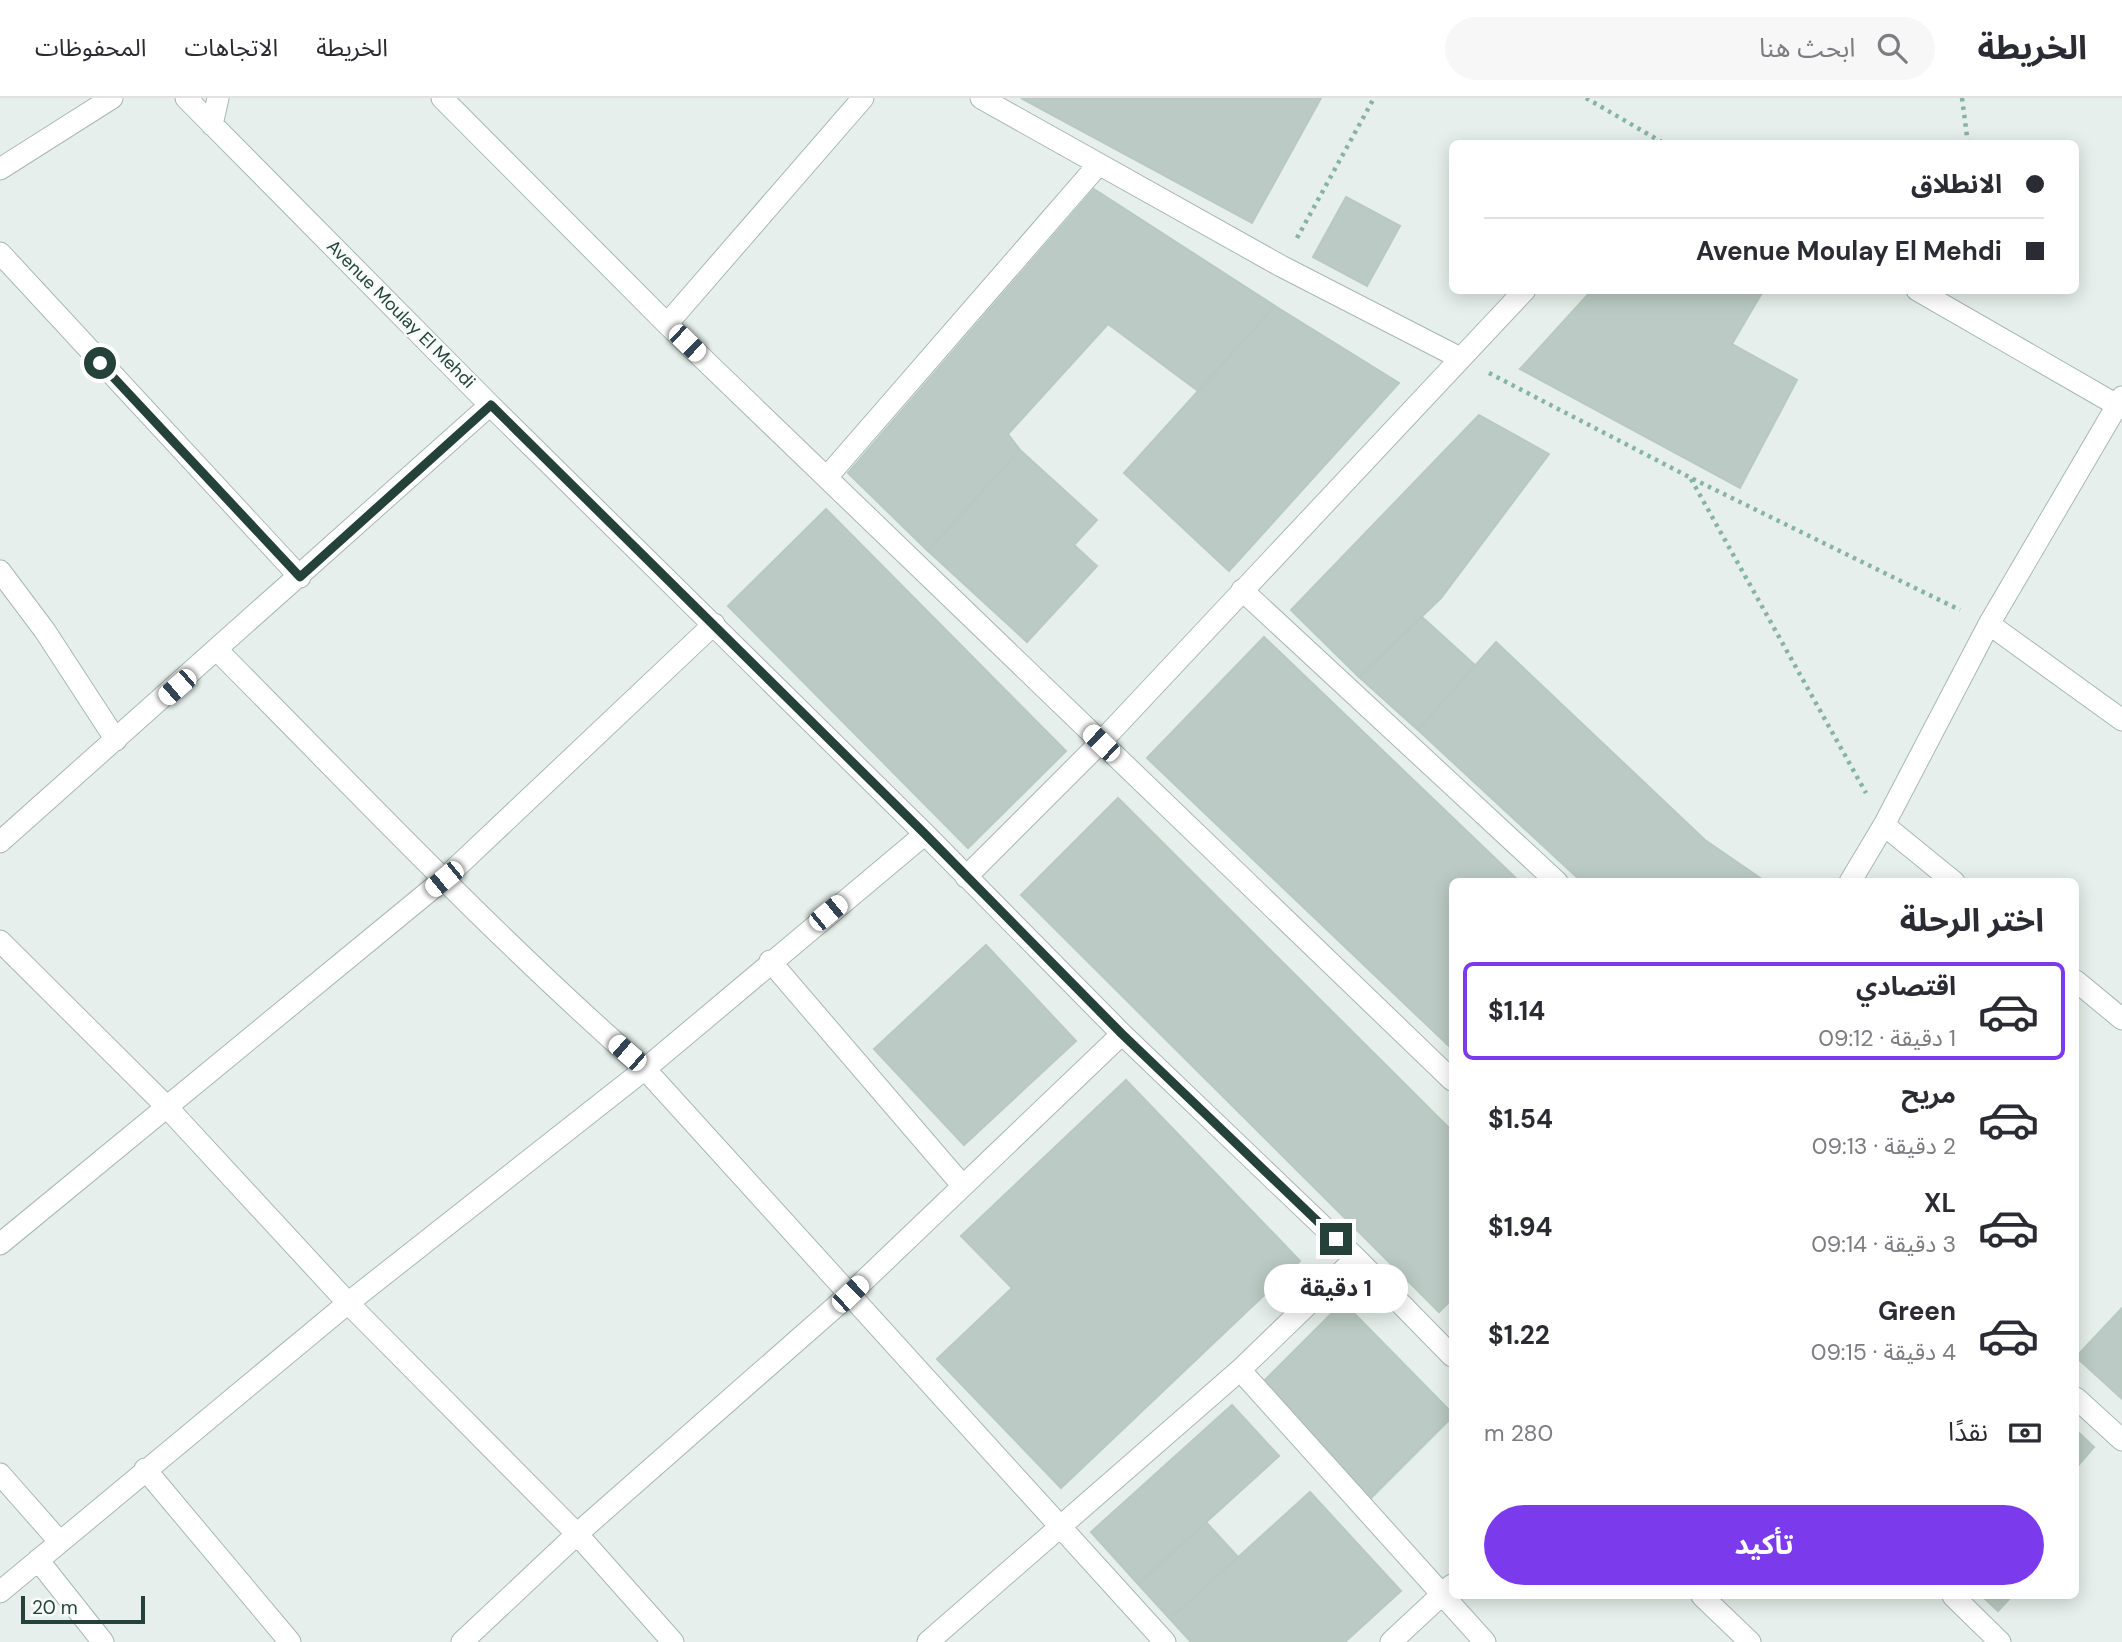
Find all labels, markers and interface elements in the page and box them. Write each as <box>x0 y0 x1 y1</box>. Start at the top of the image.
search box <box>1445 17 1935 80</box>
text: الخريطة <box>1977 26 2087 69</box>
icon: search <box>1873 29 1911 67</box>
text: ابحث هنا <box>1759 31 1855 65</box>
text: المحفوظات <box>35 32 146 63</box>
text: الاتجاهات <box>184 32 278 63</box>
text: الخريطة <box>316 32 388 63</box>
text: الانطلاق <box>1911 167 2002 201</box>
text: Avenue Moulay El Mehdi <box>1696 234 2002 268</box>
street label: Avenue Moulay El Mehdi <box>322 235 480 393</box>
car <box>665 321 710 365</box>
route start <box>84 347 116 379</box>
car <box>155 665 200 709</box>
car <box>1079 721 1124 765</box>
car <box>422 858 467 900</box>
car <box>806 892 851 934</box>
text: اختر الرحلة <box>1900 899 2044 941</box>
text: اقتصادي <box>1856 969 1956 1003</box>
icon: car <box>1977 980 2040 1043</box>
text: $1.14 <box>1488 994 1545 1028</box>
text: 1 دقيقة · 09:12 <box>1818 1023 1956 1053</box>
car <box>605 1031 650 1075</box>
text: مريح <box>1901 1077 1956 1111</box>
icon: car <box>1977 1088 2040 1151</box>
text: $1.54 <box>1488 1102 1553 1136</box>
text: 2 دقيقة · 09:13 <box>1812 1131 1956 1161</box>
text: XL <box>1924 1186 1956 1220</box>
icon: car <box>1977 1196 2040 1259</box>
text: $1.94 <box>1488 1210 1552 1244</box>
route end <box>1320 1223 1352 1255</box>
text: 3 دقيقة · 09:14 <box>1811 1229 1956 1259</box>
callout: 1 دقيقة <box>1264 1264 1408 1312</box>
car <box>828 1272 873 1316</box>
text: 1 دقيقة <box>1300 1273 1372 1303</box>
text: Green <box>1878 1294 1956 1328</box>
icon: car <box>1977 1304 2040 1367</box>
text: $1.22 <box>1488 1318 1550 1352</box>
text: 4 دقيقة · 09:15 <box>1811 1337 1956 1367</box>
icon: cash <box>2006 1414 2044 1452</box>
text: نقدًا <box>1948 1415 1988 1449</box>
text: 280 m <box>1484 1418 1553 1448</box>
button: تأكيد <box>1484 1505 2044 1585</box>
scale bar <box>21 1593 145 1625</box>
text: 20 m <box>32 1595 78 1620</box>

